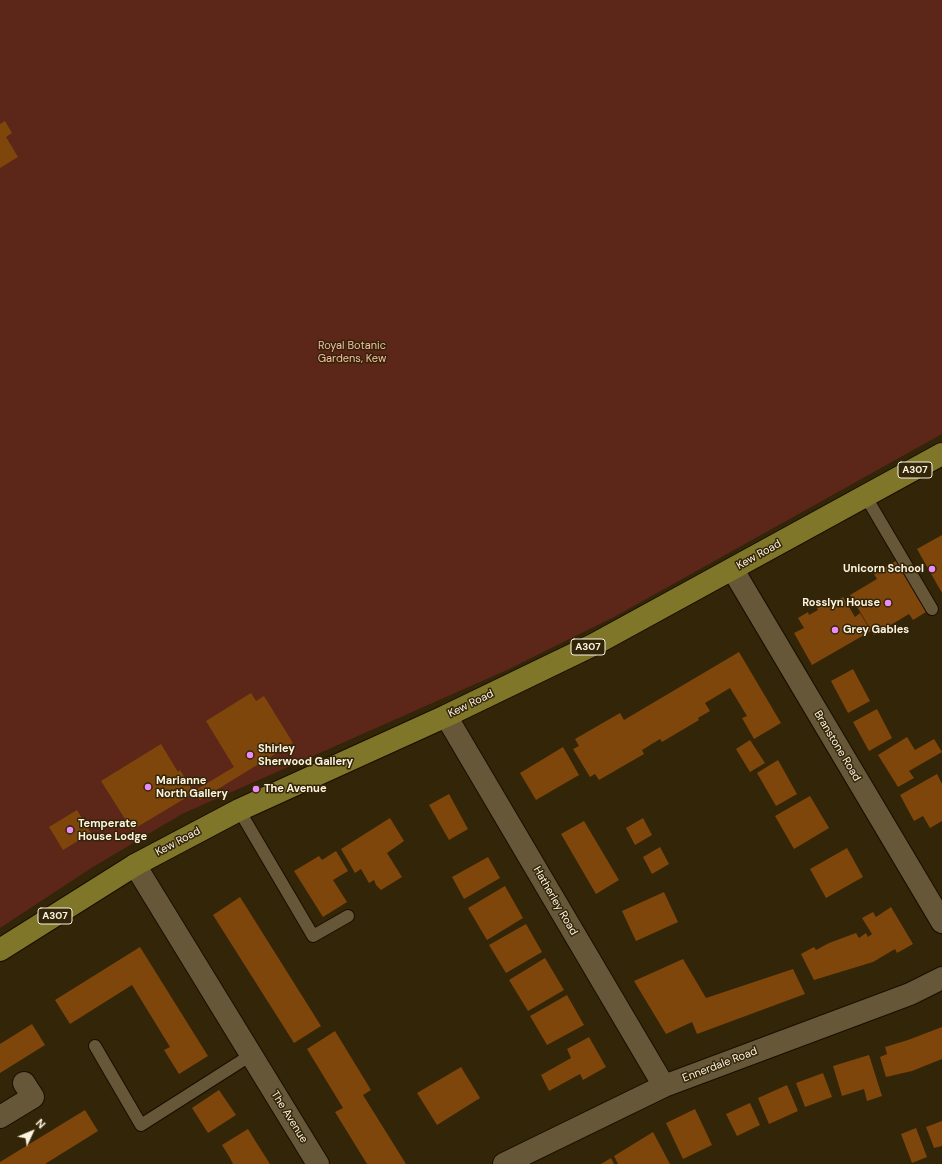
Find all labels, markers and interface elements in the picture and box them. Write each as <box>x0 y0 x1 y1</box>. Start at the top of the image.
park label: Royal Botanic Gardens, Kew <box>318 339 386 365</box>
road number: A307 <box>898 462 932 478</box>
street label: Kew Road <box>734 537 784 573</box>
place label: Unicorn School <box>843 562 924 576</box>
marker: Unicorn School <box>927 564 937 574</box>
place label: Rosslyn House <box>802 596 880 610</box>
marker: Rosslyn House <box>883 598 893 608</box>
place label: Grey Gables <box>843 623 909 637</box>
marker: Grey Gables <box>830 625 840 635</box>
road number: A307 <box>571 639 605 655</box>
street label: Kew Road <box>446 687 496 721</box>
street label: Branstone Road <box>811 708 863 784</box>
place label: Shirley Sherwood Gallery <box>258 742 353 768</box>
marker: Shirley Sherwood Gallery <box>245 750 255 760</box>
place label: Marianne North Gallery <box>156 774 228 800</box>
marker: Marianne North Gallery <box>143 782 153 792</box>
place label: The Avenue <box>264 782 327 796</box>
marker: The Avenue <box>251 784 261 794</box>
place label: Temperate House Lodge <box>78 817 147 843</box>
marker: Temperate House Lodge <box>65 825 75 835</box>
street label: Kew Road <box>153 825 203 859</box>
street label: Hatherley Road <box>530 864 580 938</box>
road number: A307 <box>38 908 72 924</box>
street label: Ennerdale Road <box>681 1045 759 1085</box>
street label: The Avenue <box>268 1088 310 1146</box>
north arrow <box>12 1112 52 1152</box>
text: N <box>33 1116 48 1131</box>

